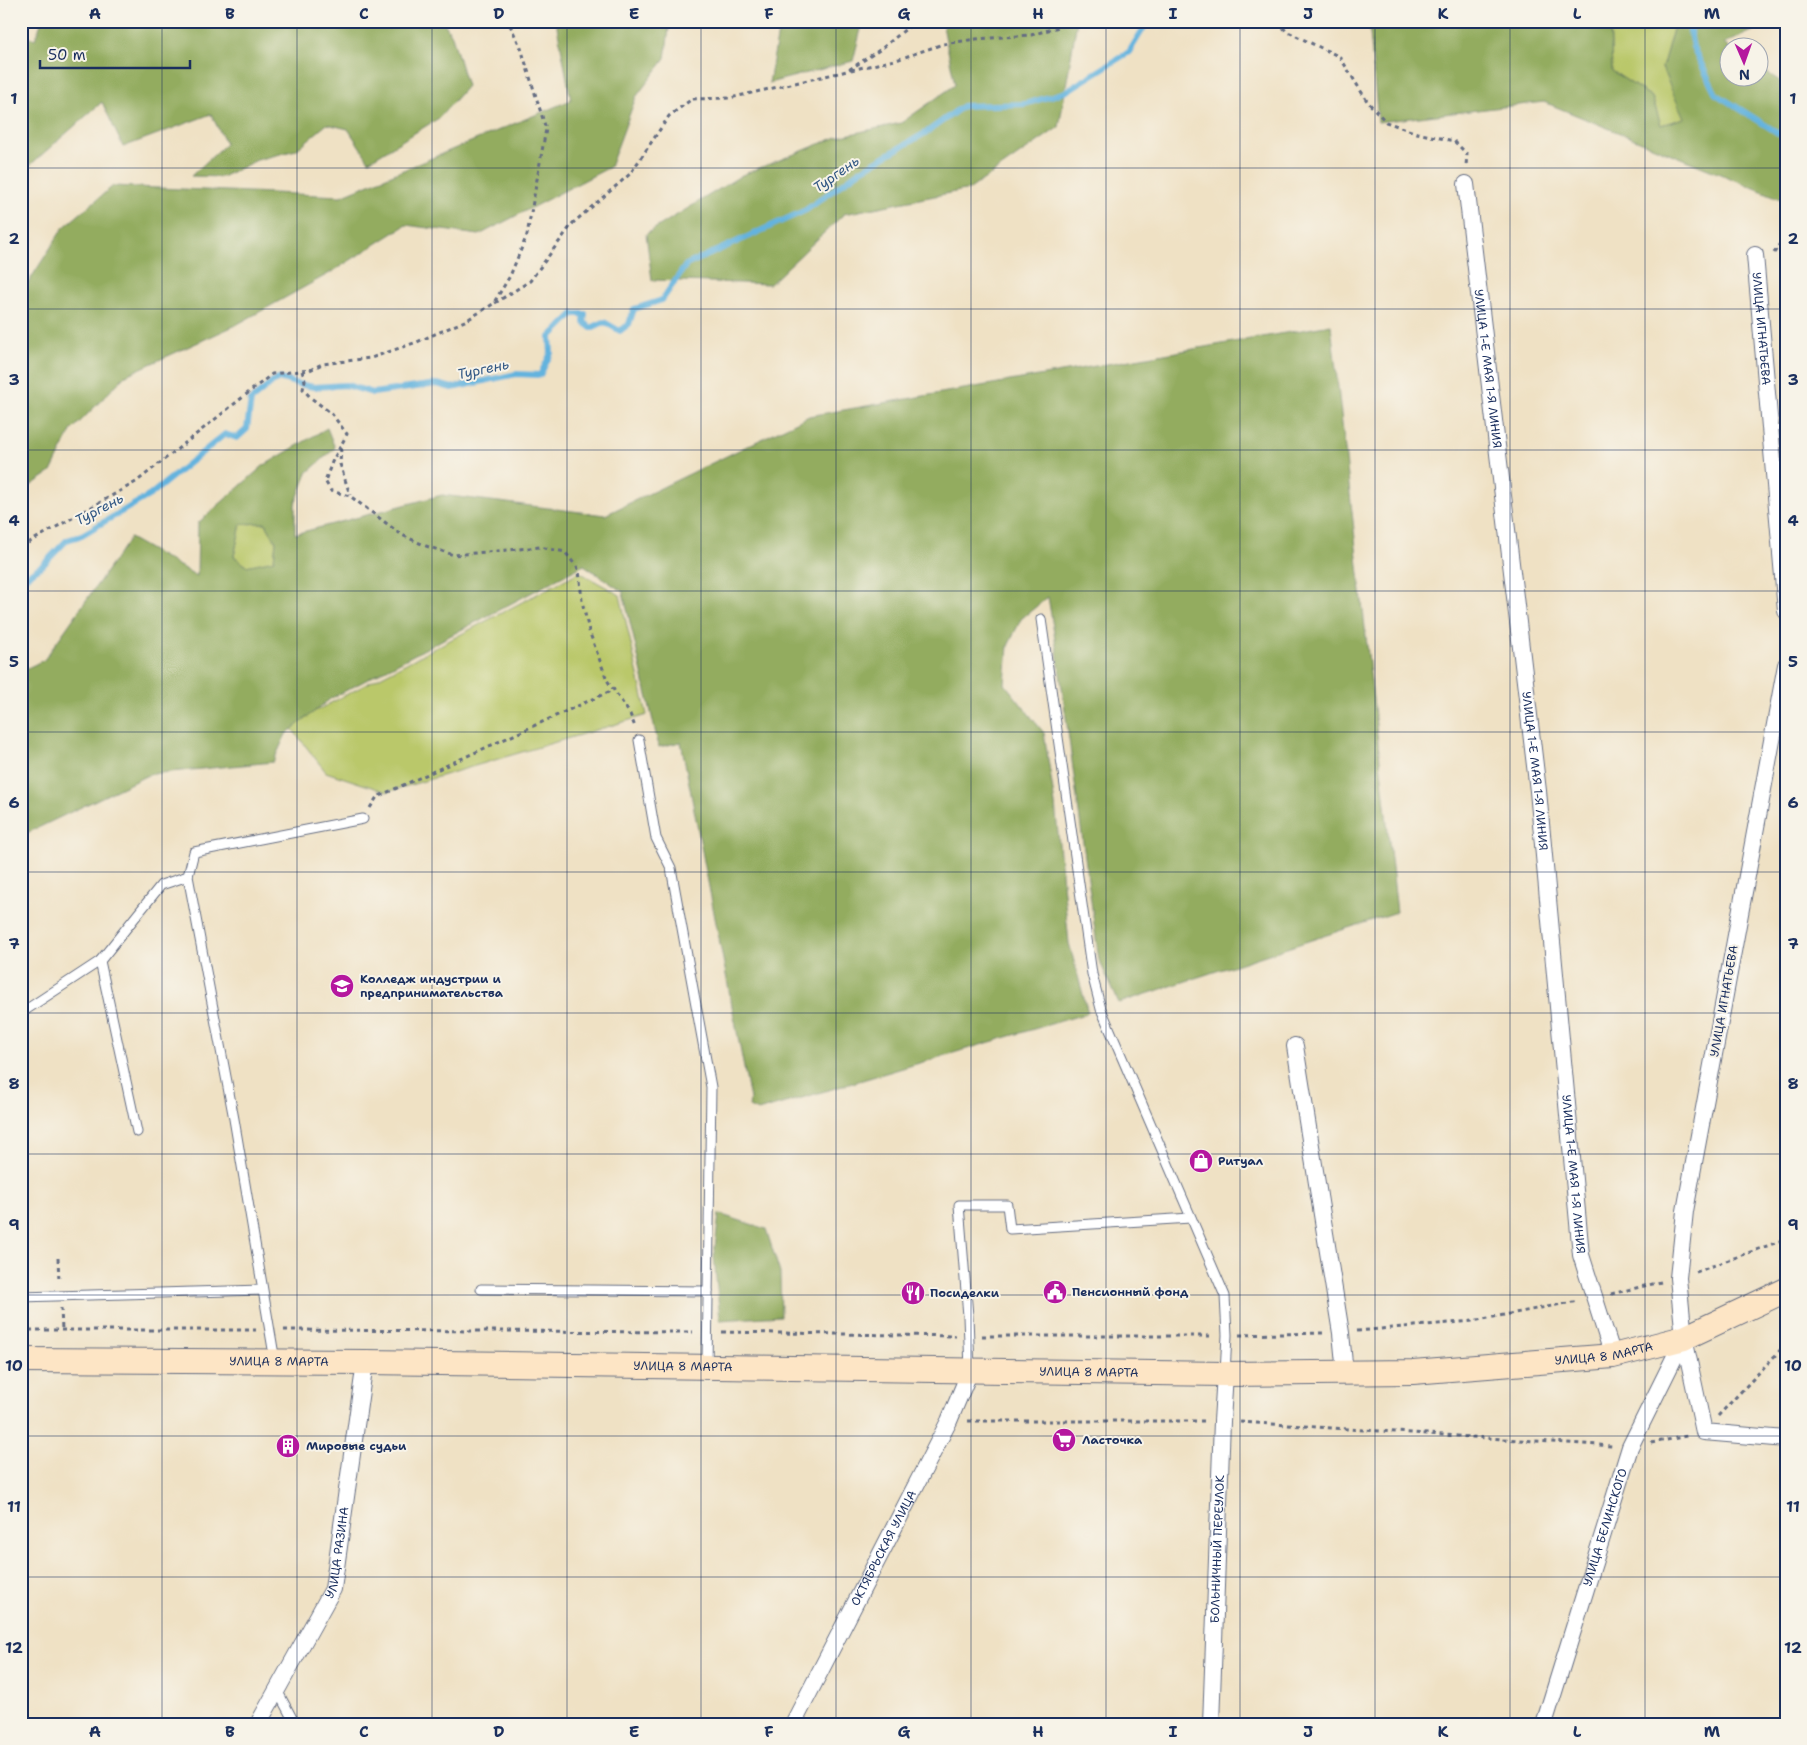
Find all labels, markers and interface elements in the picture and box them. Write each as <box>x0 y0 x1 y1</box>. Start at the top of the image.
text: A <box>89 3 101 24</box>
text: B <box>225 3 235 24</box>
text: C <box>359 3 369 24</box>
text: D <box>493 3 505 24</box>
text: E <box>629 3 639 24</box>
text: F <box>764 3 774 24</box>
text: G <box>898 3 911 24</box>
text: H <box>1032 3 1044 24</box>
text: I <box>1169 3 1178 24</box>
text: J <box>1303 3 1313 24</box>
text: K <box>1438 3 1449 24</box>
text: L <box>1573 3 1582 24</box>
text: M <box>1704 3 1721 24</box>
scale bar <box>40 38 190 70</box>
north arrow <box>1720 38 1770 88</box>
text: 50 m <box>48 45 86 65</box>
text: N <box>1739 66 1750 84</box>
text: 1 <box>10 88 18 109</box>
text: 1 <box>1789 88 1797 109</box>
water label: Тургень <box>809 152 863 196</box>
text: 2 <box>8 228 20 249</box>
text: 2 <box>1787 228 1799 249</box>
street label: УЛИЦА ИГНАТЬЕВА <box>1749 272 1774 386</box>
street label: УЛИЦА 1-Е МАЯ 1-Я ЛИНИЯ <box>1471 288 1505 449</box>
water label: Тургень <box>456 355 510 383</box>
text: 3 <box>8 369 20 390</box>
text: 3 <box>1787 369 1799 390</box>
water label: Тургень <box>72 489 126 529</box>
text: 4 <box>8 510 20 531</box>
text: 4 <box>1787 510 1799 531</box>
text: 5 <box>9 651 19 672</box>
text: 5 <box>1788 651 1798 672</box>
street label: УЛИЦА 1-Е МАЯ 1-Я ЛИНИЯ <box>1518 691 1551 851</box>
text: 6 <box>8 792 20 813</box>
text: 6 <box>1787 792 1799 813</box>
text: 7 <box>8 933 20 954</box>
text: 7 <box>1787 933 1799 954</box>
street label: УЛИЦА ИГНАТЬЕВА <box>1706 944 1742 1058</box>
place label: Колледж индустрии и предпринимательства <box>360 971 504 1001</box>
school or university icon: Колледж индустрии и предпринимательства <box>329 973 355 999</box>
text: 8 <box>8 1073 20 1094</box>
text: 8 <box>1787 1073 1799 1094</box>
street label: УЛИЦА 1-Е МАЯ 1-Я ЛИНИЯ <box>1558 1094 1589 1254</box>
shop icon: Ритуал <box>1188 1148 1214 1174</box>
place label: Ритуал <box>1218 1153 1264 1169</box>
text: 9 <box>8 1214 20 1235</box>
text: 9 <box>1787 1214 1799 1235</box>
public building icon: Пенсионный фонд <box>1042 1279 1068 1305</box>
restaurant icon: Посиделки <box>900 1280 926 1306</box>
place label: Пенсионный фонд <box>1072 1284 1189 1300</box>
place label: Посиделки <box>930 1285 1000 1301</box>
street label: УЛИЦА 8 МАРТА <box>1554 1338 1655 1369</box>
street label: УЛИЦА 8 МАРТА <box>229 1353 329 1370</box>
text: 10 <box>5 1355 23 1376</box>
text: 10 <box>1784 1355 1802 1376</box>
street label: УЛИЦА 8 МАРТА <box>633 1358 733 1375</box>
street label: УЛИЦА 8 МАРТА <box>1039 1363 1139 1381</box>
supermarket icon: Ласточка <box>1051 1427 1077 1453</box>
place label: Ласточка <box>1082 1432 1143 1448</box>
building icon: Мировые судьи <box>275 1433 301 1459</box>
place label: Мировые судьи <box>306 1438 407 1454</box>
street label: УЛИЦА БЕЛИНСКОГО <box>1579 1466 1631 1588</box>
street label: БОЛЬНИЧНЫЙ ПЕРЕУЛОК <box>1207 1474 1228 1624</box>
street label: ОКТЯБРЬСКАЯ УЛИЦА <box>847 1487 920 1609</box>
text: 11 <box>7 1496 21 1517</box>
text: 11 <box>1786 1496 1800 1517</box>
street label: УЛИЦА РАЗИНА <box>321 1505 353 1601</box>
text: 12 <box>5 1637 23 1658</box>
text: 12 <box>1784 1637 1802 1658</box>
text: A <box>89 1721 101 1742</box>
text: B <box>225 1721 235 1742</box>
text: C <box>359 1721 369 1742</box>
text: D <box>493 1721 505 1742</box>
text: E <box>629 1721 639 1742</box>
text: F <box>764 1721 774 1742</box>
text: G <box>898 1721 911 1742</box>
text: H <box>1032 1721 1044 1742</box>
text: I <box>1169 1721 1178 1742</box>
text: J <box>1303 1721 1313 1742</box>
text: K <box>1438 1721 1449 1742</box>
text: L <box>1573 1721 1582 1742</box>
text: M <box>1704 1721 1721 1742</box>

